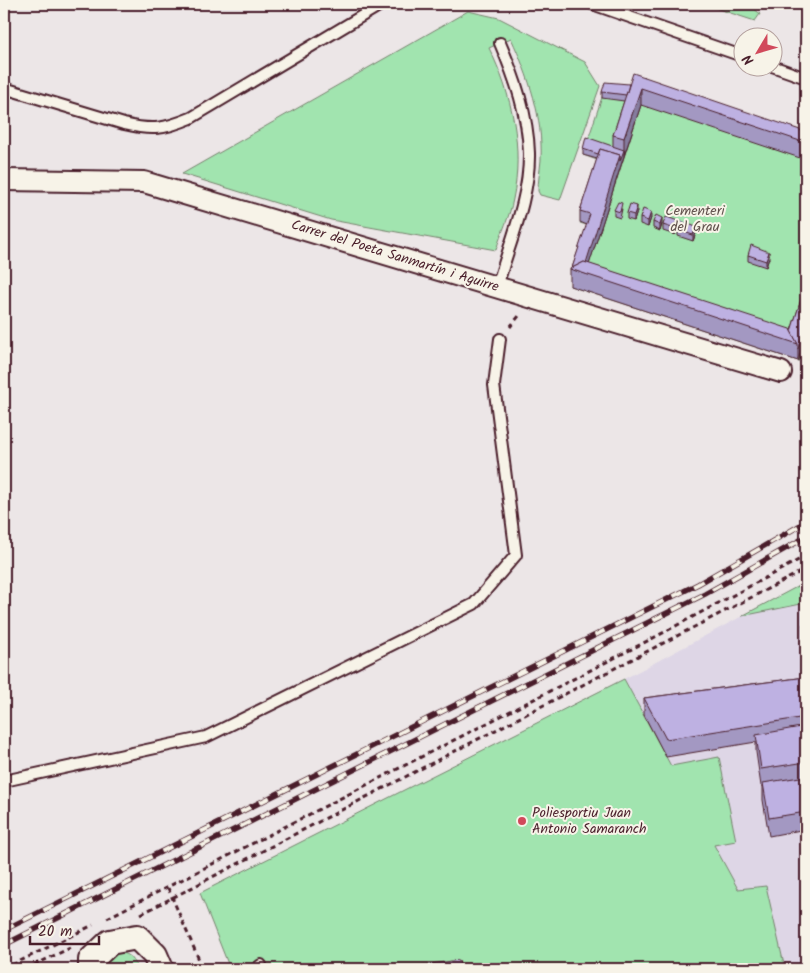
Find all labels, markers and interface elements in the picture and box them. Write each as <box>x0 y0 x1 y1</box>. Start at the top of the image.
north arrow <box>732 28 782 78</box>
text: N <box>737 49 760 70</box>
park label: Cementeri del Grau <box>665 200 725 238</box>
street label: Carrer del Poeta Sanmartín i Aguirre <box>288 214 502 298</box>
place label: Poliesportiu Juan Antonio Samaranch <box>532 802 647 840</box>
marker: Poliesportiu Juan Antonio Samaranch <box>516 815 528 827</box>
scale bar <box>30 913 99 945</box>
text: 20 m <box>38 920 72 944</box>

